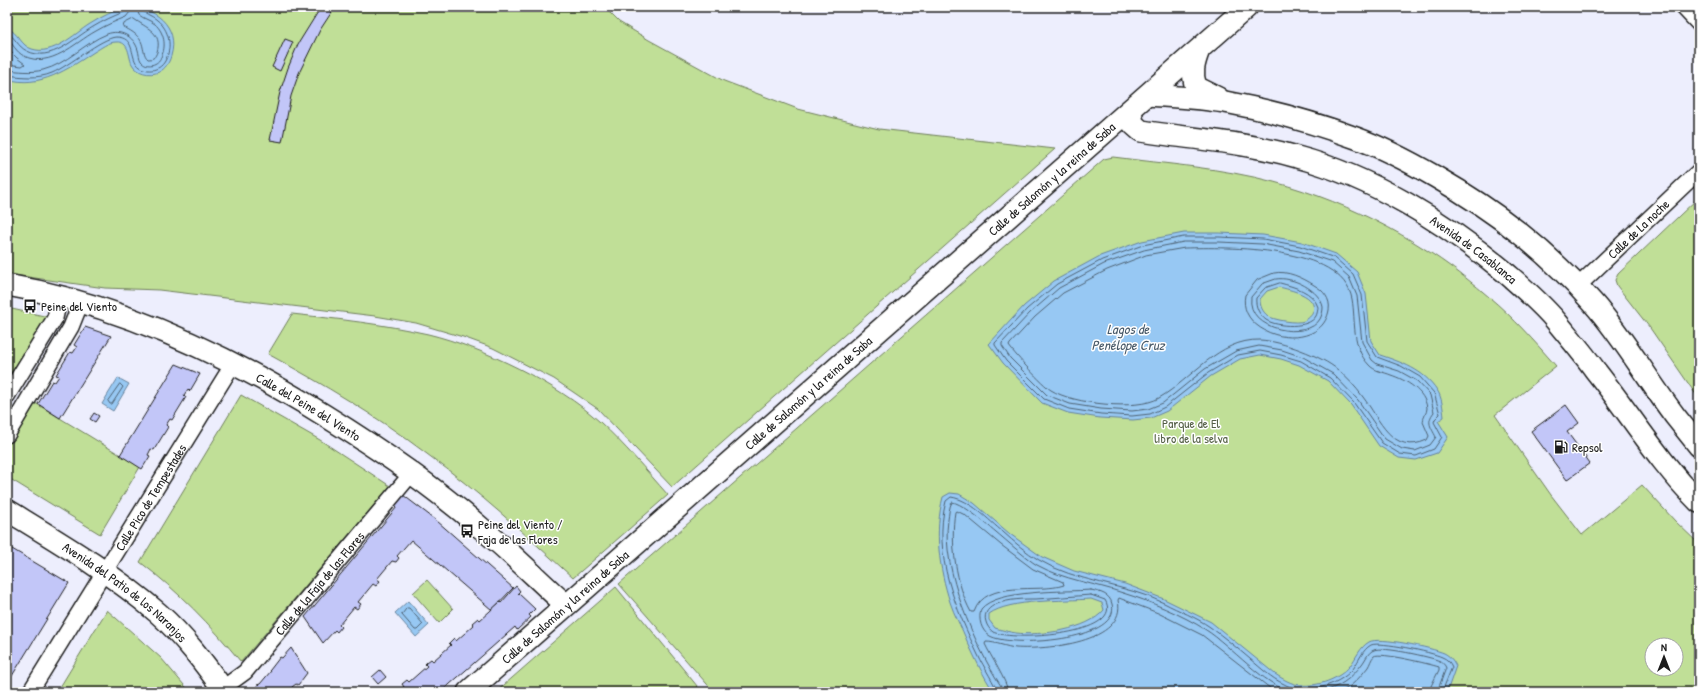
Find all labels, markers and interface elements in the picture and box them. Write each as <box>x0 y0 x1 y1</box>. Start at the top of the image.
street label: Calle de Salomón y la reina de Saba <box>984 118 1119 240</box>
street label: Calle de La noche <box>1603 195 1673 263</box>
street label: Avenida de Casablanca <box>1427 211 1521 288</box>
place label: Peine del Viento <box>41 297 117 315</box>
bus stop icon: Peine del Viento <box>22 298 38 314</box>
water label: Lagos de Penélope Cruz <box>1091 319 1166 355</box>
street label: Calle de Salomón y la reina de Saba <box>741 332 876 454</box>
street label: Calle del Peine del Viento <box>253 368 364 445</box>
park label: Parque de El libro de la selva <box>1154 414 1228 447</box>
place label: Repsol <box>1572 438 1603 456</box>
fuel station icon: Repsol <box>1553 439 1569 455</box>
street label: Calle Pico de Tempestades <box>111 440 190 554</box>
place label: Peine del Viento / Faja de las Flores <box>477 515 563 548</box>
bus stop icon: Peine del Viento / Faja de las Flores <box>459 523 475 539</box>
street label: Calle de la Faja de las Flores <box>271 527 368 639</box>
street label: Avenida del Patio de los Naranjos <box>59 538 191 646</box>
street label: Calle de Salomón y la reina de Saba <box>497 546 632 668</box>
north arrow <box>1644 637 1684 677</box>
text: N <box>1661 640 1667 654</box>

